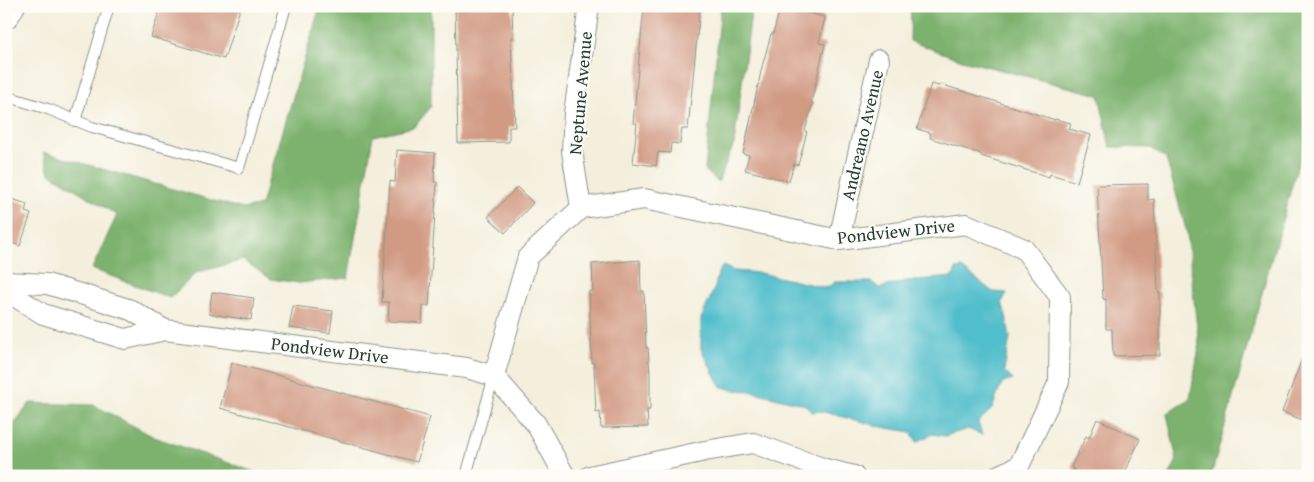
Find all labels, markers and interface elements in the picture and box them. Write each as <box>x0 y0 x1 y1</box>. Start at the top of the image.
street label: Neptune Avenue <box>561 30 599 156</box>
street label: Andreano Avenue <box>834 67 890 203</box>
street label: Pondview Drive <box>836 211 956 251</box>
street label: Pondview Drive <box>270 329 390 371</box>

